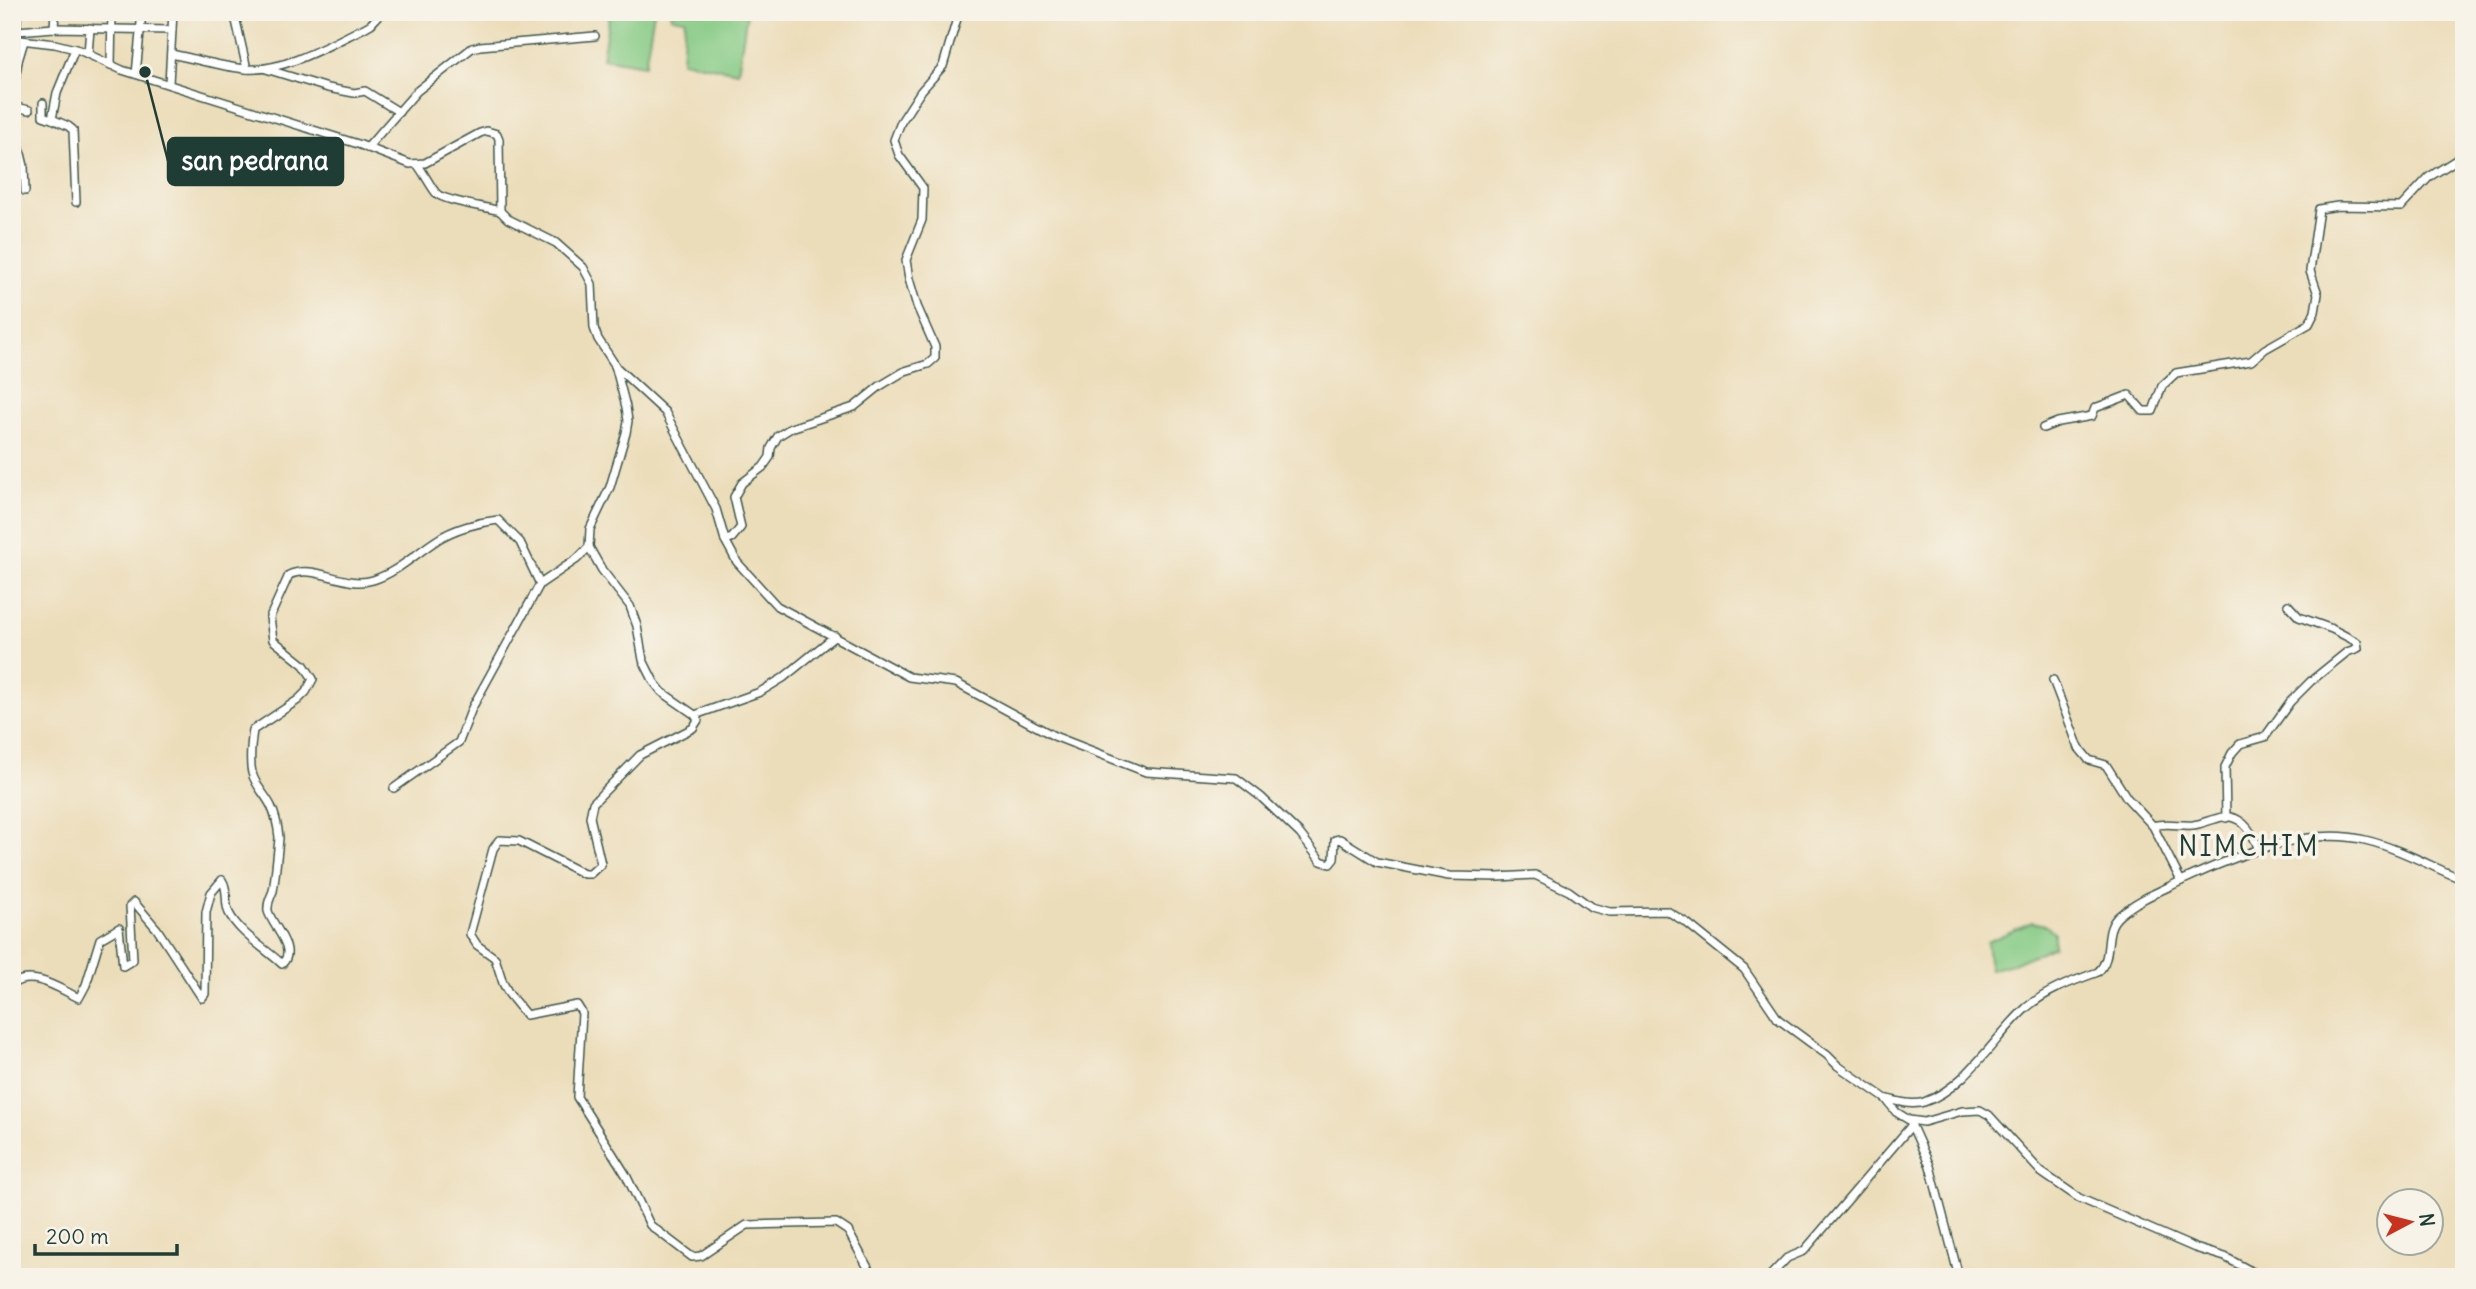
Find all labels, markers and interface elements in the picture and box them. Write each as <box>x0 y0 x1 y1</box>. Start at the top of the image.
callout: san pedrana <box>168 138 343 185</box>
text: san pedrana <box>181 144 329 177</box>
district label: NIMCHIM <box>2178 828 2320 864</box>
north arrow <box>2374 1188 2444 1258</box>
scale bar <box>35 1212 177 1256</box>
text: N <box>2414 1212 2440 1228</box>
text: 200 m <box>46 1223 109 1250</box>

